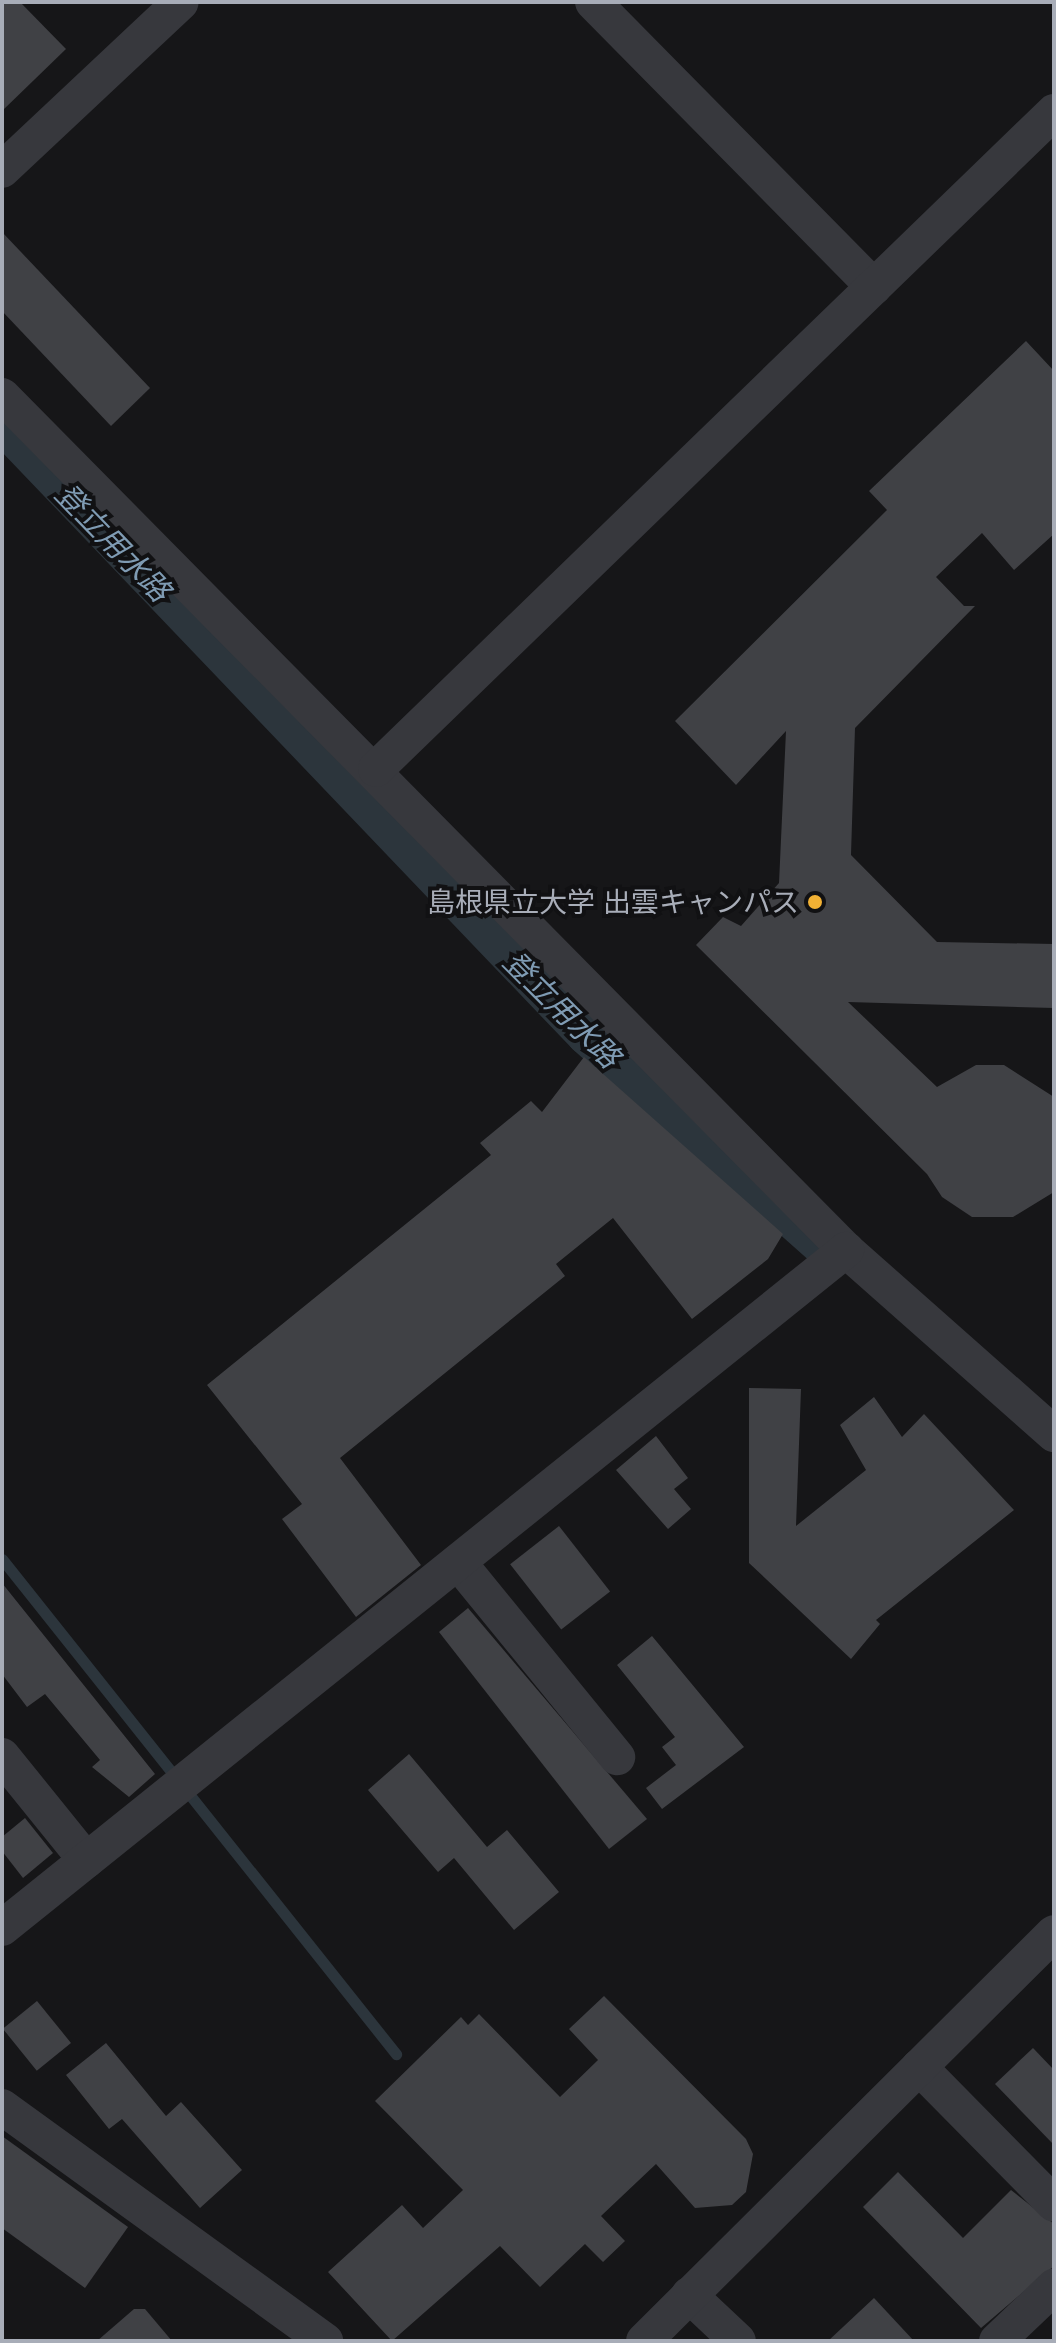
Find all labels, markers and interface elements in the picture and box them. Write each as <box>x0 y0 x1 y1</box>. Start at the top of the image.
water label: 登立用水路 <box>48 476 178 608</box>
place label: 島根県立大学 出雲キャンパス <box>427 885 799 919</box>
marker: 島根県立大学 出雲キャンパス <box>806 893 824 911</box>
water label: 登立用水路 <box>496 943 628 1075</box>

